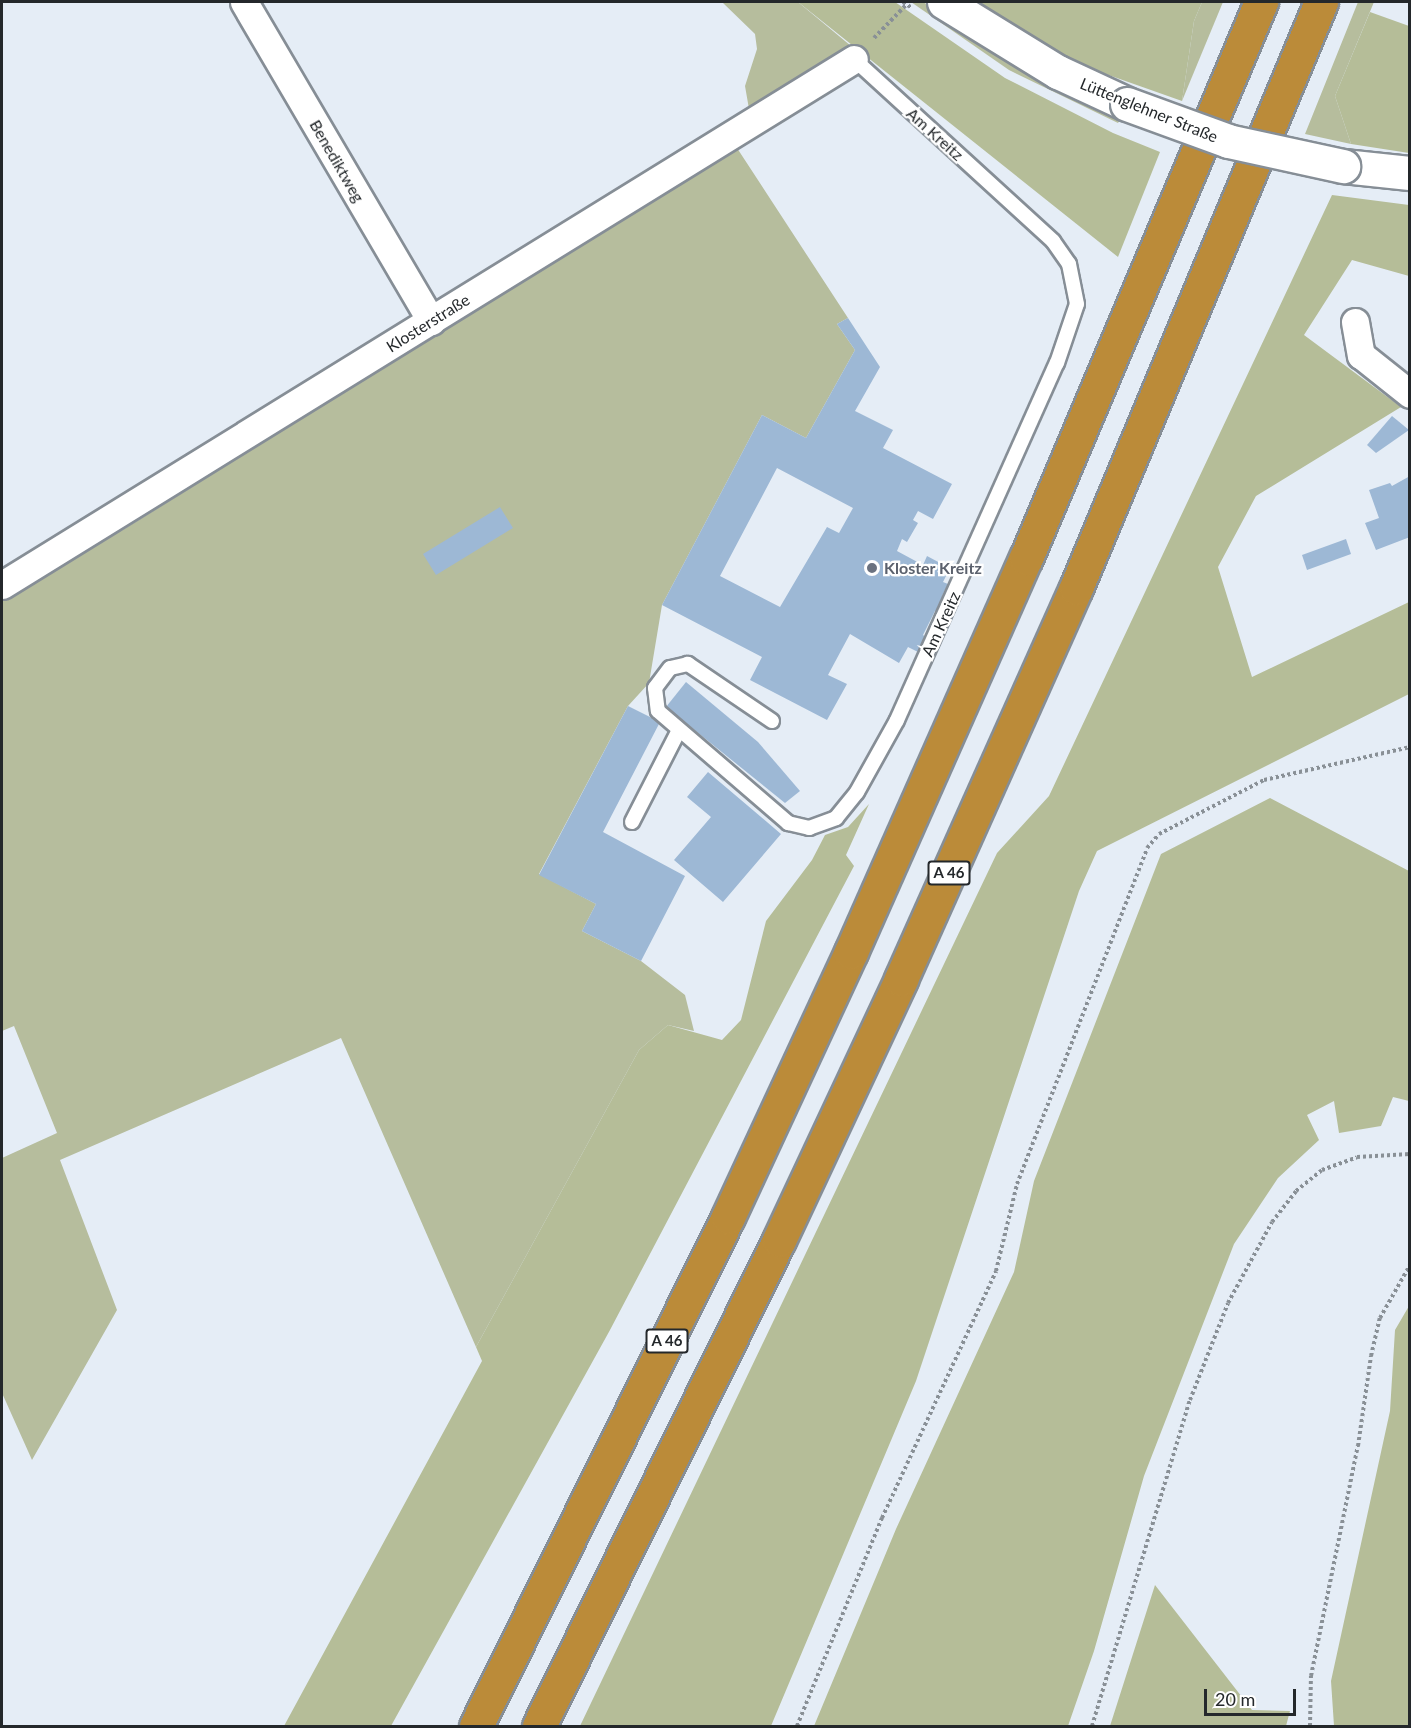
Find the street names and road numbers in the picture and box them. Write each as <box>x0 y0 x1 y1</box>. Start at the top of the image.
street label: Lüttenglehner Straße <box>1077 74 1221 146</box>
street label: Am Kreitz <box>903 104 967 164</box>
street label: Benediktweg <box>306 116 368 206</box>
street label: Klosterstraße <box>383 290 473 356</box>
street label: Am Kreitz <box>918 588 964 660</box>
road number: A 46 <box>926 861 972 885</box>
road number: A 46 <box>644 1329 690 1353</box>

